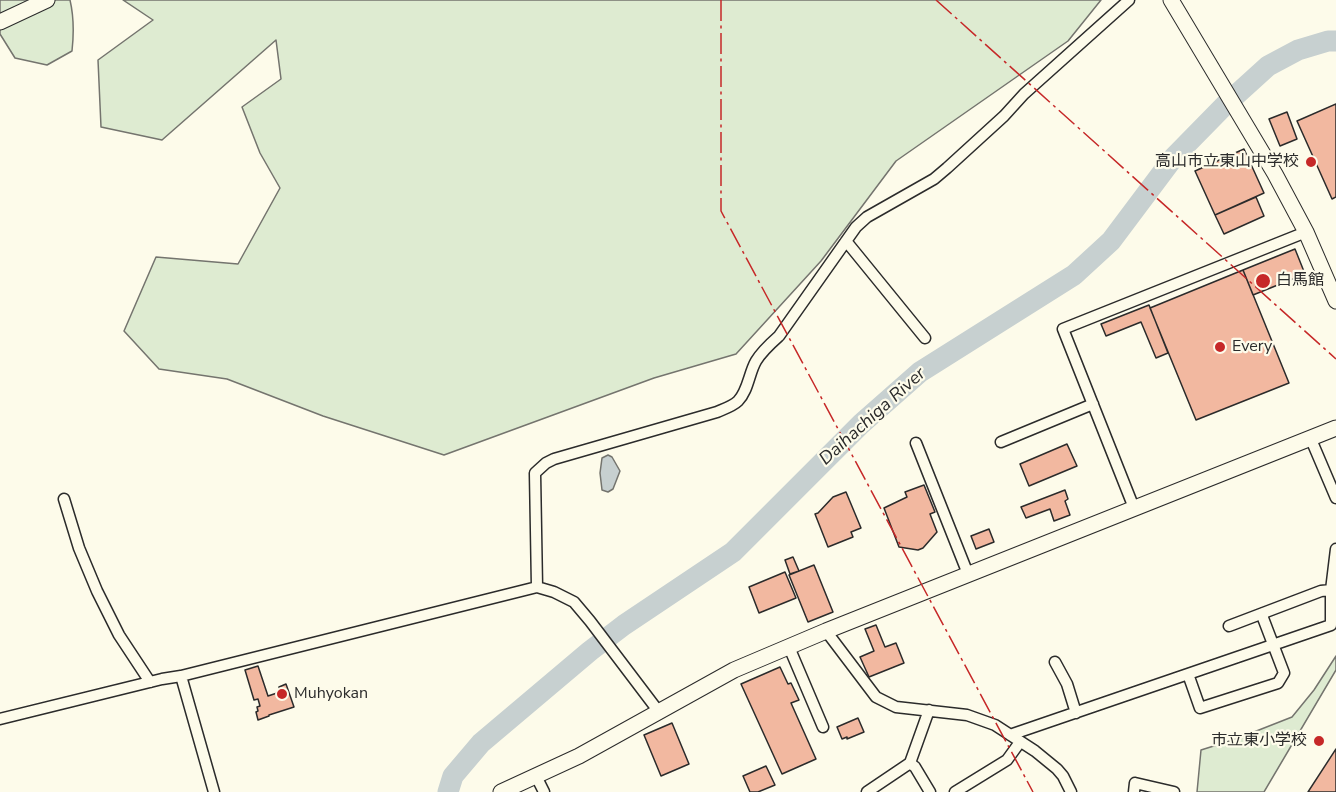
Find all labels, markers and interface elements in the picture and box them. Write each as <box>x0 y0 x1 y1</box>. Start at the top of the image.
place label: 高山市立東山中学校 <box>1155 152 1299 172</box>
marker: 高山市立東山中学校 <box>1304 155 1318 169</box>
place label: 白馬館 <box>1276 271 1324 291</box>
marker: 白馬館 <box>1254 272 1272 290</box>
place label: Every <box>1232 337 1272 357</box>
marker: Every <box>1213 340 1227 354</box>
water label: Daihachiga River <box>815 364 931 470</box>
place label: Muhyokan <box>294 684 368 704</box>
marker: Muhyokan <box>275 687 289 701</box>
place label: 市立東小学校 <box>1211 731 1307 751</box>
marker: 市立東小学校 <box>1312 734 1326 748</box>

